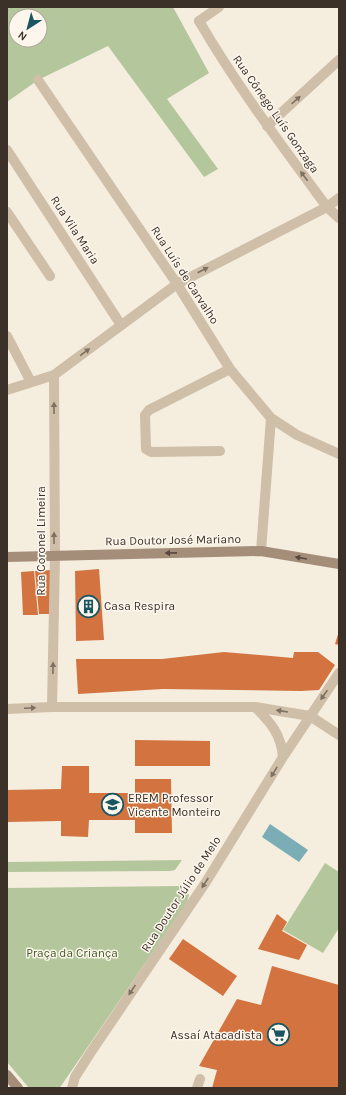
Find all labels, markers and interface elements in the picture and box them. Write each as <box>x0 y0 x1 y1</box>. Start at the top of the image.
north arrow <box>8 8 48 48</box>
text: N <box>15 28 29 43</box>
street label: Rua Cônego Luís Gonzaga <box>230 52 322 176</box>
one-way arrow <box>291 96 300 105</box>
one-way arrow <box>299 170 308 181</box>
street label: Rua Vila Maria <box>48 193 102 267</box>
street label: Rua Luís de Carvalho <box>148 223 222 327</box>
one-way arrow <box>198 267 209 273</box>
one-way arrow <box>80 348 90 356</box>
one-way arrow <box>51 401 57 414</box>
street label: Rua Coronel Limeira <box>34 486 48 596</box>
one-way arrow <box>51 531 57 544</box>
street label: Rua Doutor José Mariano <box>105 532 241 548</box>
one-way arrow <box>165 550 177 557</box>
one-way arrow <box>294 554 307 560</box>
building icon: Casa Respira <box>75 593 101 619</box>
place label: Casa Respira <box>104 599 175 613</box>
one-way arrow <box>50 661 56 674</box>
one-way arrow <box>320 689 328 700</box>
one-way arrow <box>24 704 36 711</box>
one-way arrow <box>276 708 288 714</box>
one-way arrow <box>270 766 277 778</box>
place label: EREM Professor Vicente Monteiro <box>128 791 221 819</box>
school or university icon: EREM Professor Vicente Monteiro <box>99 792 125 818</box>
street label: Rua Doutor Júlio de Melo <box>138 834 224 954</box>
one-way arrow <box>201 878 209 888</box>
park label: Praça da Criança <box>26 946 118 960</box>
one-way arrow <box>128 985 136 996</box>
supermarket icon: Assaí Atacadista <box>265 1022 291 1048</box>
place label: Assaí Atacadista <box>171 1028 262 1042</box>

